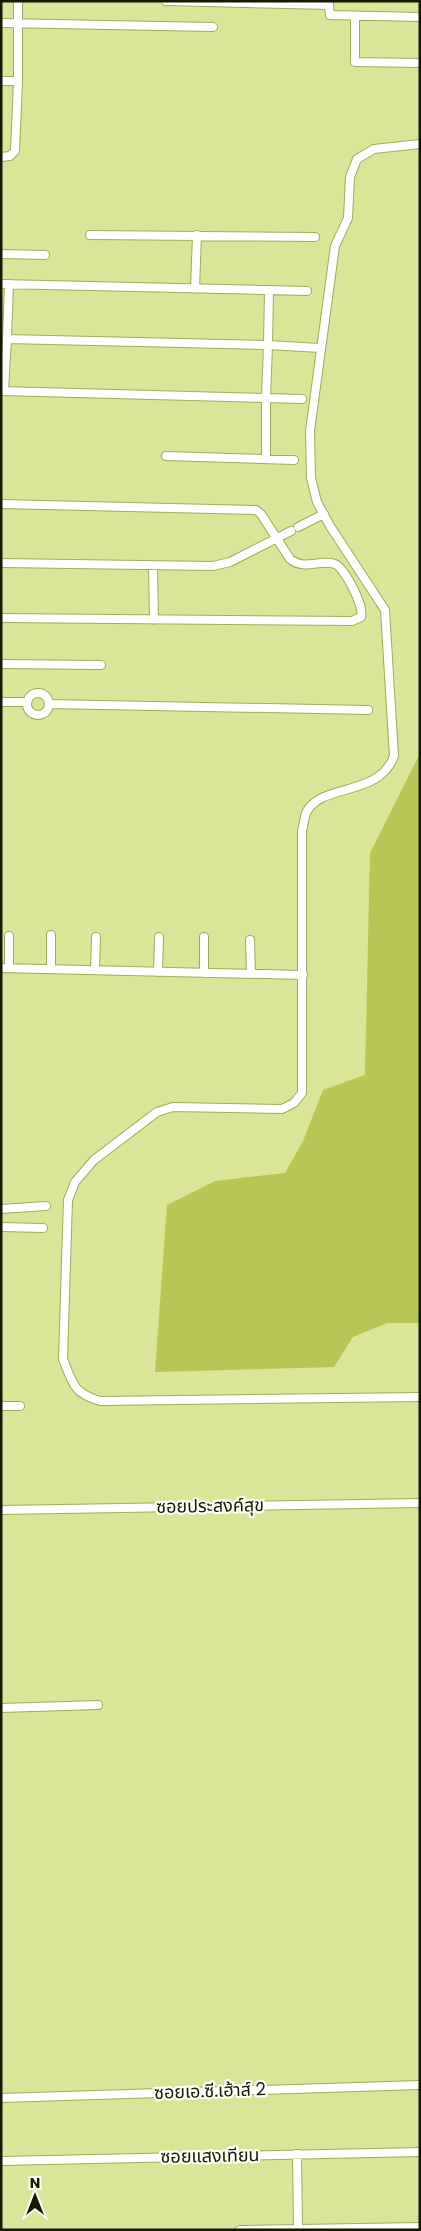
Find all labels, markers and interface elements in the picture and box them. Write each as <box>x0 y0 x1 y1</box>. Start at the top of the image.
street label: ซอยประสงค์สุข <box>156 1492 264 1519</box>
street label: ซอยเอ.ซี.เฮ้าส์ 2 <box>154 2076 266 2105</box>
street label: ซอยแสงเทียน <box>160 2142 260 2169</box>
north arrow <box>10 2171 60 2221</box>
text: N <box>30 2173 40 2193</box>

